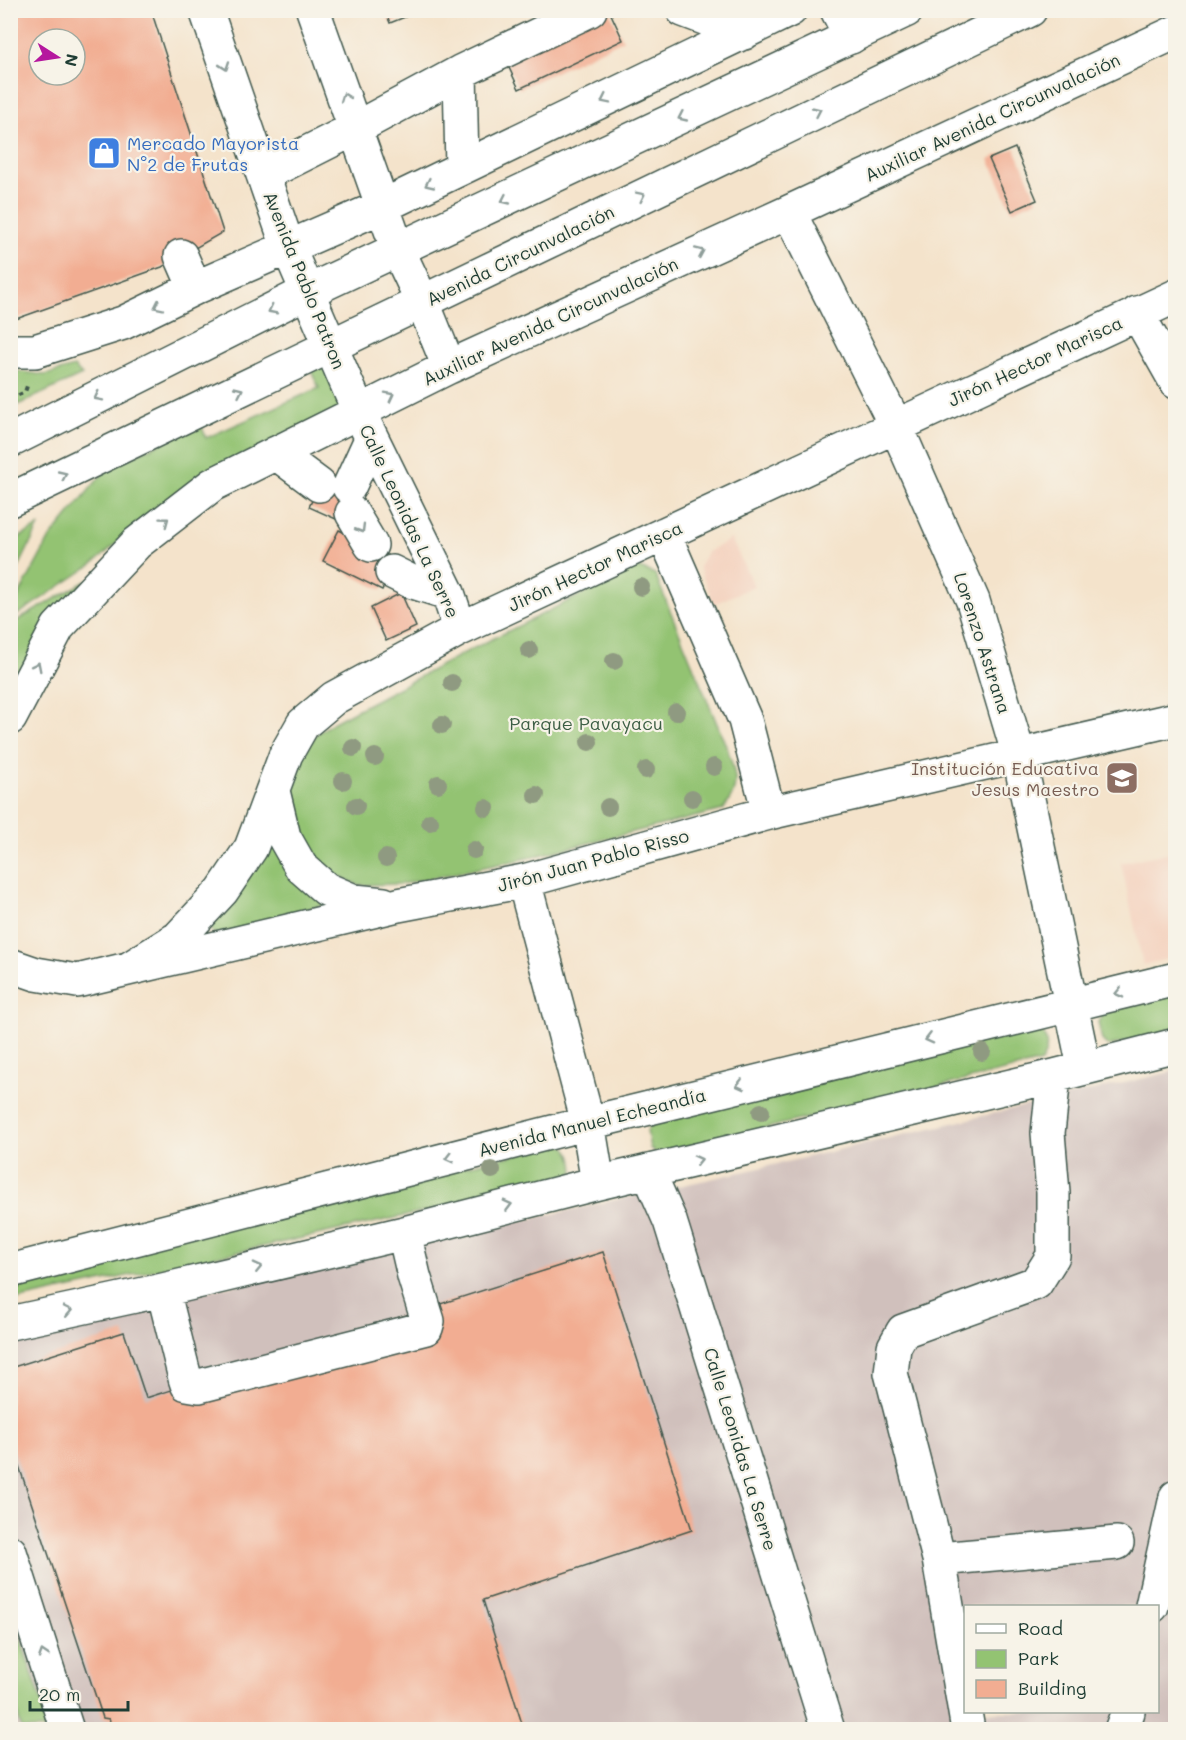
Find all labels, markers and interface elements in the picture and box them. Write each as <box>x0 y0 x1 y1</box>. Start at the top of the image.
north arrow <box>27 27 87 87</box>
street label: Auxiliar Avenida Circunvalación <box>860 47 1124 187</box>
text: N <box>61 52 84 68</box>
one-way arrow <box>218 60 231 71</box>
one-way arrow <box>339 92 352 103</box>
one-way arrow <box>600 92 611 104</box>
one-way arrow <box>811 107 822 119</box>
one-way arrow <box>677 109 688 121</box>
place label: Mercado Mayorista N°2 de Frutas <box>127 131 299 176</box>
shop icon: Mercado Mayorista N°2 de Frutas <box>86 135 122 171</box>
one-way arrow <box>425 177 436 189</box>
street label: Avenida Pablo Patron <box>258 188 352 372</box>
one-way arrow <box>501 192 512 204</box>
one-way arrow <box>635 192 646 204</box>
street label: Avenida Circunvalación <box>422 199 618 311</box>
one-way arrow <box>693 248 704 260</box>
street label: Auxiliar Avenida Circunvalación <box>418 251 682 391</box>
one-way arrow <box>154 299 165 310</box>
one-way arrow <box>268 302 279 314</box>
street label: Jirón Hector Marisca <box>944 310 1126 412</box>
one-way arrow <box>233 387 244 399</box>
one-way arrow <box>93 390 104 401</box>
one-way arrow <box>383 392 394 404</box>
street label: Calle Leonidas La Serre <box>355 420 465 622</box>
one-way arrow <box>57 471 68 483</box>
street label: Jirón Hector Marisca <box>504 515 686 617</box>
one-way arrow <box>158 517 169 528</box>
one-way arrow <box>354 523 366 533</box>
street label: Lorenzo Astrana <box>949 569 1017 717</box>
one-way arrow <box>30 661 42 672</box>
park label: Parque Pavayacu <box>509 711 663 735</box>
place label: Institución Educativa Jesus Maestro <box>911 756 1099 801</box>
school or university icon: Institución Educativa Jesus Maestro <box>1104 760 1140 796</box>
street label: Jirón Juan Pablo Risso <box>495 823 692 897</box>
one-way arrow <box>1114 985 1124 998</box>
one-way arrow <box>924 1031 934 1044</box>
one-way arrow <box>735 1078 745 1091</box>
street label: Avenida Manuel Echeandía <box>476 1082 708 1162</box>
one-way arrow <box>444 1151 454 1164</box>
one-way arrow <box>693 1154 703 1167</box>
one-way arrow <box>503 1200 513 1213</box>
one-way arrow <box>253 1262 263 1275</box>
one-way arrow <box>62 1305 72 1318</box>
street label: Calle Leonidas La Serre <box>699 1345 783 1553</box>
legend <box>964 1605 1159 1713</box>
text: Road <box>1018 1616 1063 1640</box>
text: Park <box>1018 1646 1059 1670</box>
one-way arrow <box>38 1649 50 1660</box>
scale bar <box>30 1674 128 1712</box>
text: Building <box>1018 1676 1086 1700</box>
text: 20 m <box>39 1682 80 1706</box>

